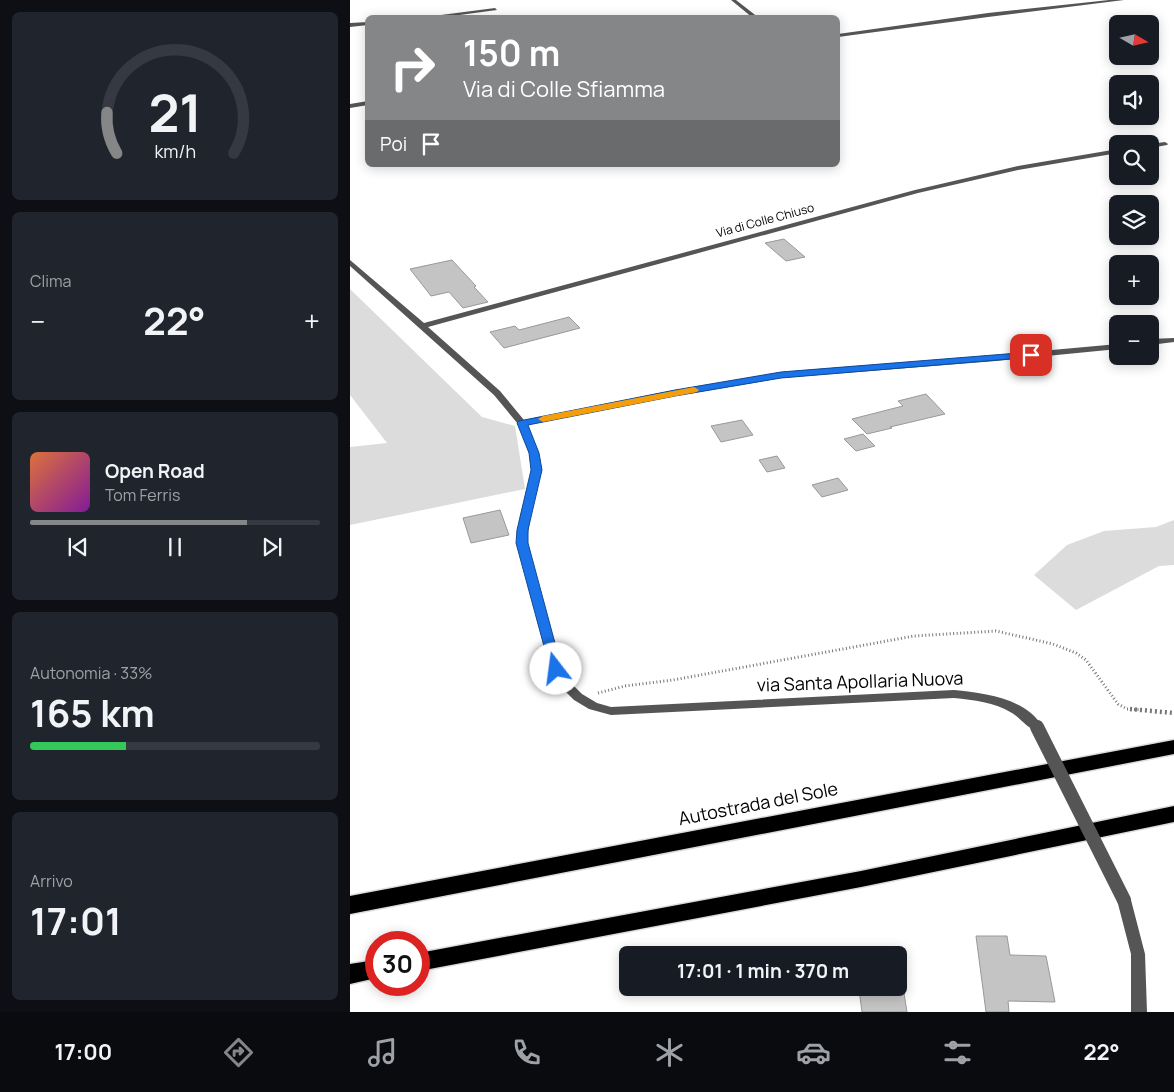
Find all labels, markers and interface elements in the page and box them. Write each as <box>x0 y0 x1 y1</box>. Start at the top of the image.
north arrow <box>1109 15 1159 65</box>
map controls <box>1109 15 1159 365</box>
text: 150 m <box>463 29 560 77</box>
icon: right <box>380 35 445 100</box>
text: Via di Colle Sfiamma <box>463 74 665 104</box>
button: sound <box>1109 75 1159 125</box>
text: 21 <box>148 77 202 148</box>
icon: arrive <box>417 130 445 158</box>
text: Poi <box>380 131 407 157</box>
button: search <box>1109 135 1159 185</box>
text: km/h <box>154 139 196 163</box>
button: layers <box>1109 195 1159 245</box>
street label: Via di Colle Chiuso <box>714 199 816 241</box>
button: + <box>1109 255 1159 305</box>
text: Clima <box>30 270 71 292</box>
text: 22° <box>143 294 206 346</box>
text: − <box>30 302 45 340</box>
text: + <box>304 302 320 340</box>
button: − <box>1109 315 1159 365</box>
pin <box>1010 334 1052 376</box>
icon: arrive <box>1017 341 1045 369</box>
text: Open Road <box>105 458 205 484</box>
text: Tom Ferris <box>105 484 180 506</box>
icon: previous <box>64 533 92 561</box>
icon: pause <box>161 533 189 561</box>
icon: next <box>258 533 286 561</box>
position arrow <box>529 642 581 694</box>
text: Autonomia · 33% <box>30 662 152 684</box>
street label: via Santa Apollaria Nuova <box>756 665 964 697</box>
text: 165 km <box>30 686 155 738</box>
street label: Autostrada del Sole <box>676 776 840 830</box>
text: Arrivo <box>30 870 73 892</box>
text: 17:01 <box>30 894 122 946</box>
speed limit sign: 30 <box>365 931 430 996</box>
text: 17:01 · 1 min · 370 m <box>677 958 849 984</box>
icon: directions <box>221 1035 256 1070</box>
icon: music <box>365 1035 400 1070</box>
icon: phone <box>509 1035 544 1070</box>
icon: climate <box>652 1035 687 1070</box>
icon: car <box>796 1035 831 1070</box>
icon: filters <box>940 1035 975 1070</box>
text: 17:00 <box>54 1037 112 1067</box>
text: 22° <box>1084 1037 1120 1067</box>

